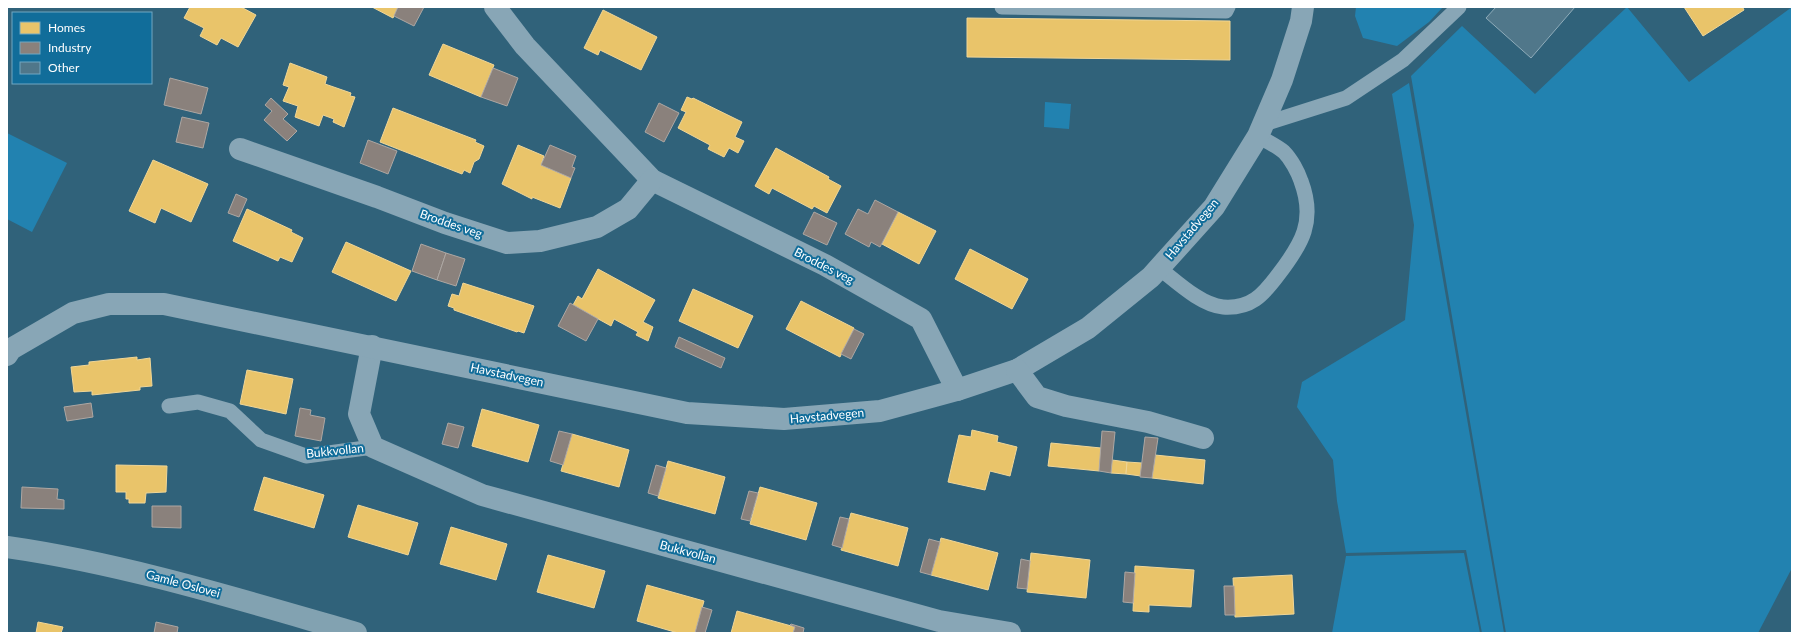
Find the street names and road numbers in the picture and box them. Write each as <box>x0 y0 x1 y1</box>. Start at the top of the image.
street label: Havstadvegen <box>1162 195 1221 262</box>
street label: Broddes veg <box>418 206 484 241</box>
street label: Broddes veg <box>792 244 857 287</box>
street label: Havstadvegen <box>469 359 545 390</box>
street label: Havstadvegen <box>789 405 865 426</box>
street label: Bukkvollan <box>305 440 364 461</box>
street label: Bukkvollan <box>658 537 718 566</box>
street label: Gamle Oslovei <box>144 566 222 601</box>

